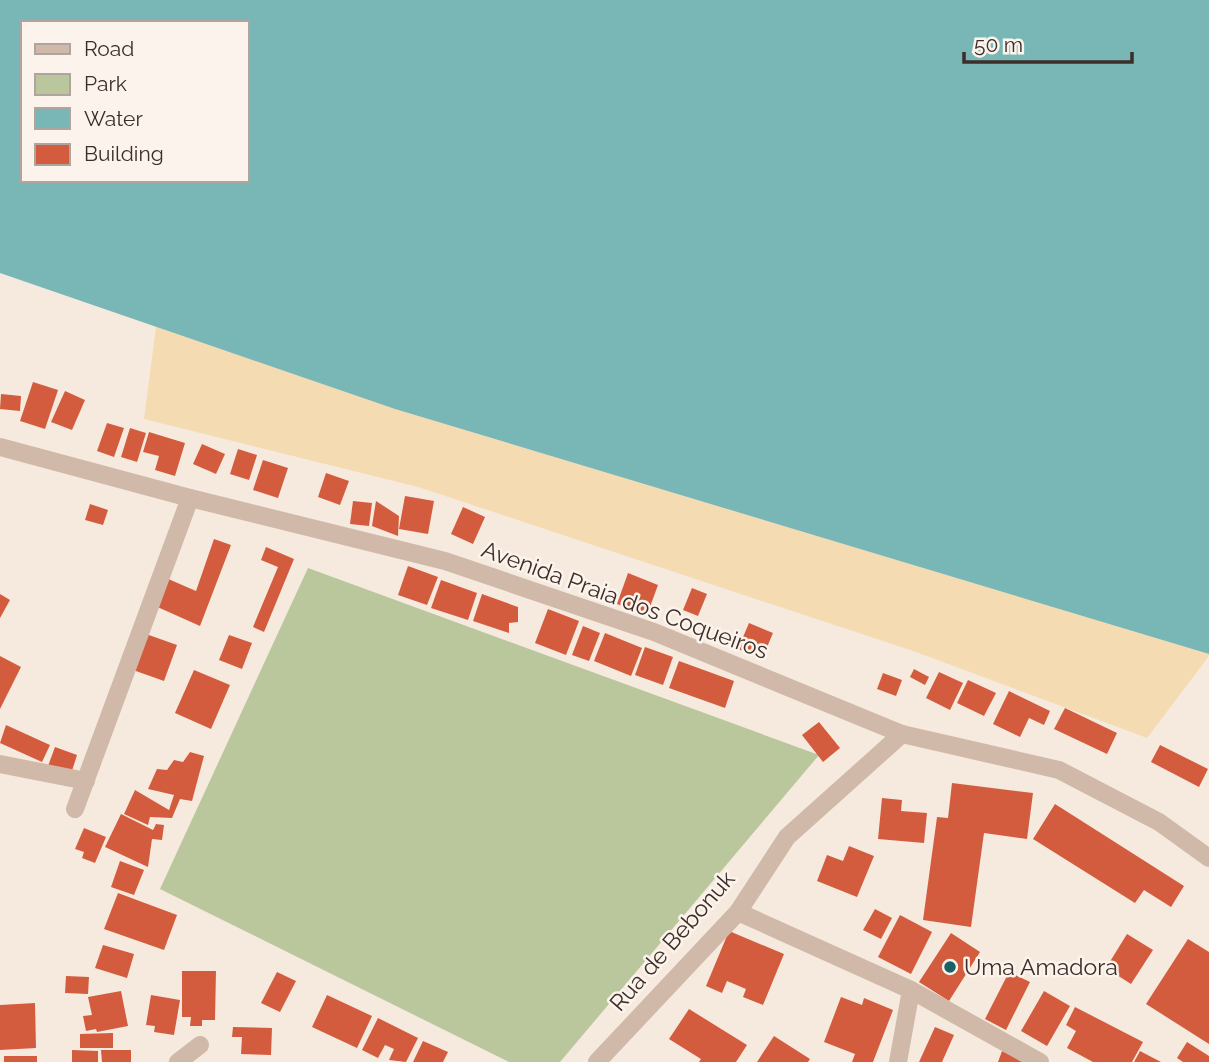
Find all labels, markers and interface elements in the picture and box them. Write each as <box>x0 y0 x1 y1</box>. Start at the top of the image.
legend <box>21 21 248 182</box>
scale bar <box>964 21 1132 65</box>
text: 50 m <box>974 32 1023 57</box>
text: Road <box>84 36 134 61</box>
text: Park <box>84 71 127 96</box>
text: Water <box>84 106 143 131</box>
text: Building <box>84 141 164 166</box>
street label: Avenida Praia dos Coqueiros <box>478 535 772 664</box>
street label: Rua de Bebonuk <box>604 865 740 1016</box>
place label: Uma Amadora <box>964 953 1118 980</box>
marker: Uma Amadora <box>942 959 958 975</box>

